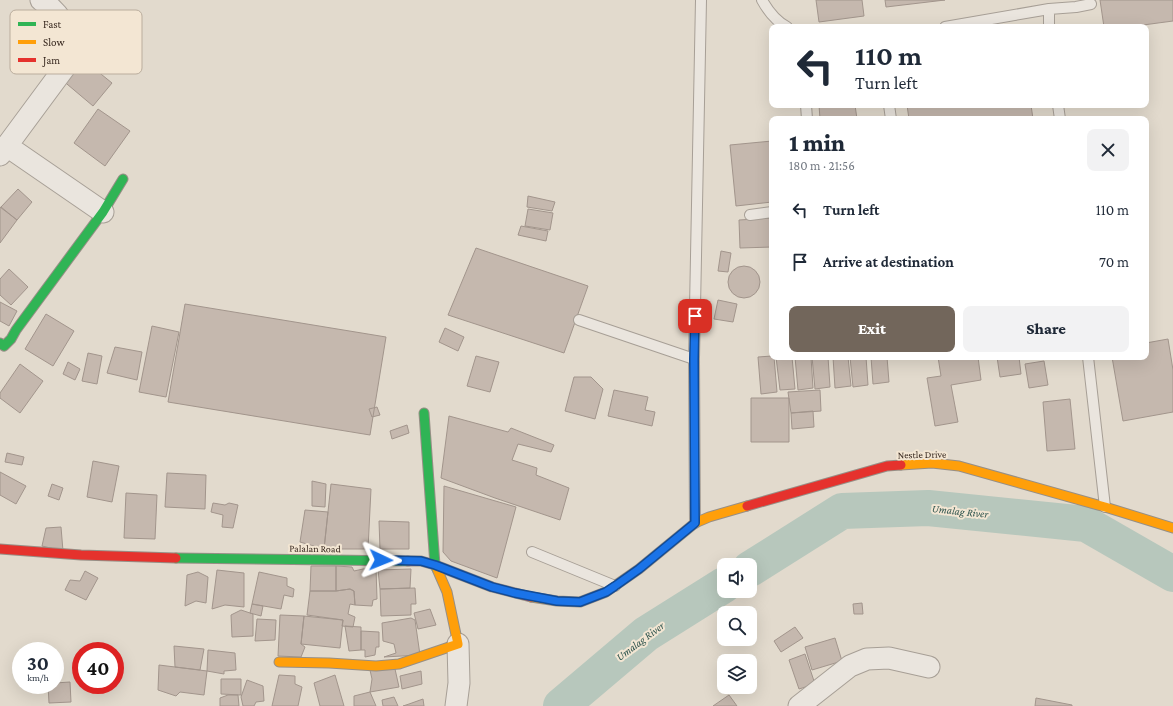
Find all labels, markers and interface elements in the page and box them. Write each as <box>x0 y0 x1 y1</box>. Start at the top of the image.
legend <box>10 10 142 74</box>
text: Fast <box>43 18 62 30</box>
text: Slow <box>43 36 65 48</box>
icon: left <box>789 40 841 92</box>
text: 110 m <box>855 40 922 71</box>
text: Jam <box>42 54 60 67</box>
text: Turn left <box>855 73 918 93</box>
text: 1 min <box>789 129 845 156</box>
button: close <box>1087 129 1129 171</box>
text: 180 m · 21:56 <box>789 158 855 173</box>
icon: left <box>789 199 811 221</box>
text: Turn left <box>823 202 879 218</box>
text: 110 m <box>1096 202 1129 218</box>
icon: arrive <box>789 251 811 273</box>
text: Arrive at destination <box>823 254 954 270</box>
text: 70 m <box>1099 254 1129 270</box>
pin <box>678 299 712 333</box>
icon: arrive <box>684 305 706 327</box>
button: Exit <box>789 306 955 352</box>
button: Share <box>963 306 1129 352</box>
street label: Nestle Drive <box>898 449 947 460</box>
water label: Umalag River <box>931 502 990 521</box>
position arrow <box>360 539 402 581</box>
street label: Palalan Road <box>289 543 342 554</box>
map controls <box>717 558 757 694</box>
button: sound <box>717 558 757 598</box>
button: search <box>717 606 757 646</box>
water label: Umalag River <box>614 618 668 664</box>
speed limit sign: 40 <box>72 642 124 694</box>
text: 30 <box>27 652 49 674</box>
button: layers <box>717 654 757 694</box>
text: km/h <box>27 672 49 683</box>

